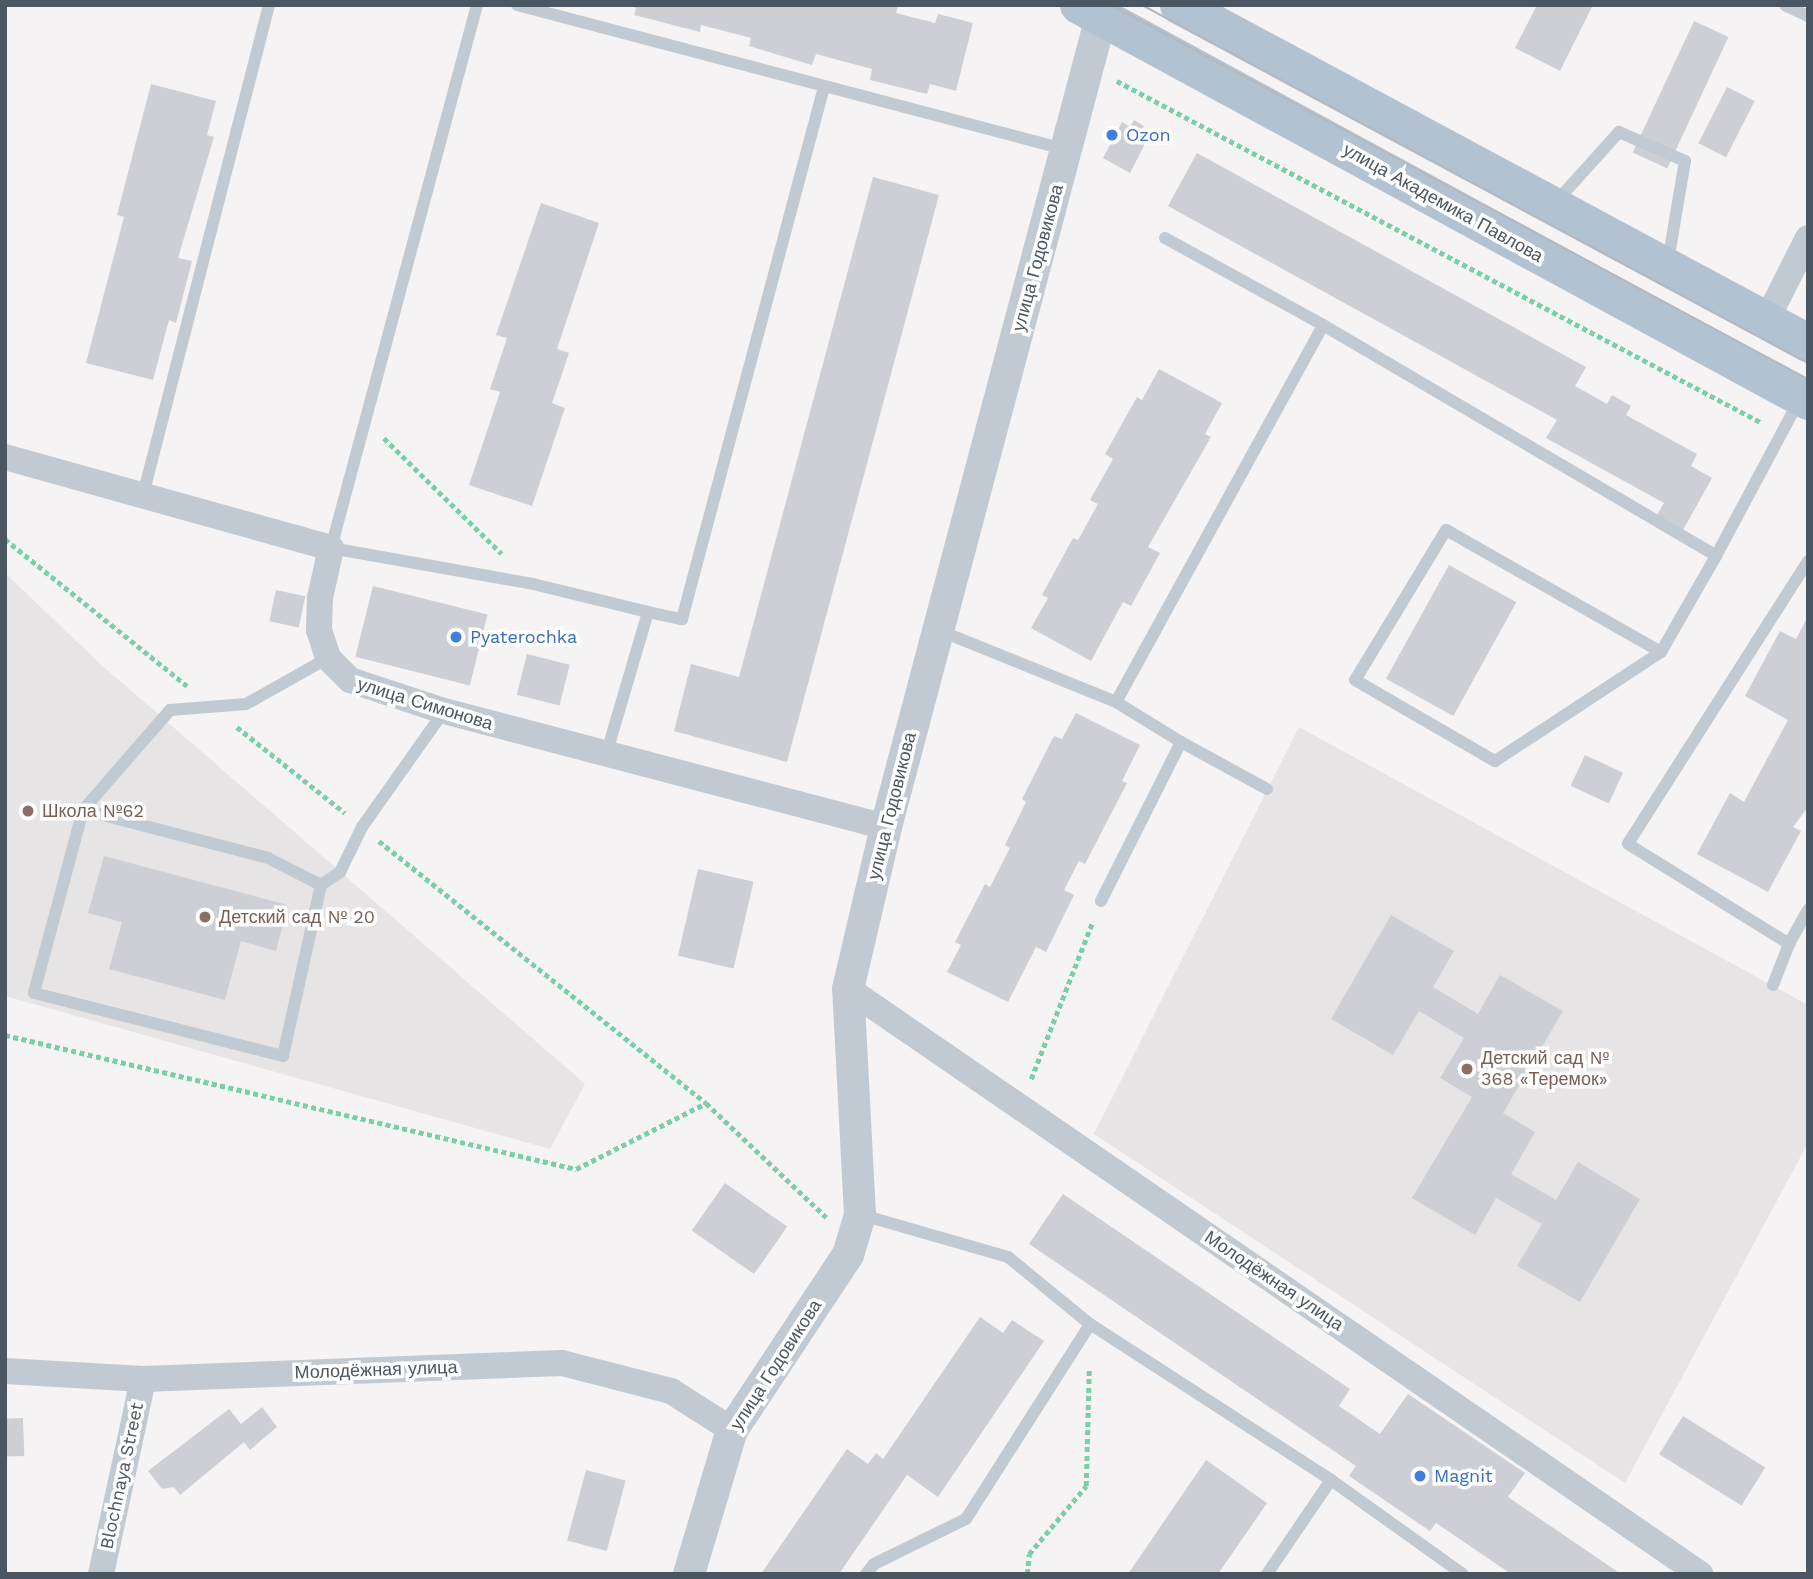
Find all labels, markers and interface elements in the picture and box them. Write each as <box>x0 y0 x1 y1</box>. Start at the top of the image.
place label: Ozon <box>1126 124 1171 146</box>
marker: Ozon <box>1104 127 1120 143</box>
street label: улица Академика Павлова <box>1339 139 1547 267</box>
street label: улица Годовикова <box>1008 182 1068 334</box>
place label: Pyaterochka <box>470 626 577 648</box>
marker: Pyaterochka <box>448 629 464 645</box>
street label: улица Симонова <box>355 673 495 735</box>
street label: улица Годовикова <box>863 730 921 882</box>
place label: Школа №62 <box>42 800 144 822</box>
marker: Школа №62 <box>20 803 36 819</box>
place label: Детский сад № 20 <box>219 906 375 928</box>
marker: Детский сад № 20 <box>197 909 213 925</box>
place label: Детский сад № 368 «Теремок» <box>1481 1048 1609 1090</box>
marker: Детский сад № 368 «Теремок» <box>1459 1061 1475 1077</box>
street label: Молодёжная улица <box>1200 1226 1348 1336</box>
street label: улица Годовикова <box>726 1296 826 1434</box>
street label: Молодёжная улица <box>294 1356 458 1384</box>
street label: Blochnaya Street <box>96 1401 148 1551</box>
place label: Magnit <box>1434 1465 1492 1487</box>
marker: Magnit <box>1412 1468 1428 1484</box>

